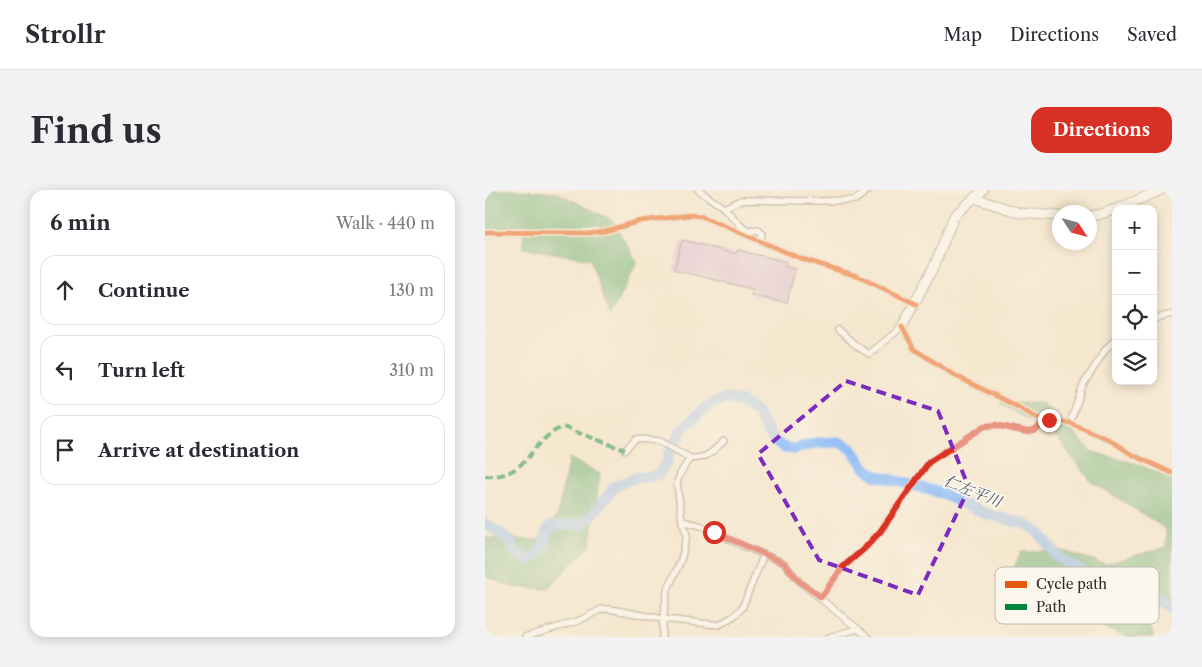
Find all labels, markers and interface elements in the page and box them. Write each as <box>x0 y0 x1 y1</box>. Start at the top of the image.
text: Strollr <box>25 20 105 49</box>
text: Map <box>943 24 982 46</box>
text: Directions <box>1010 24 1099 46</box>
text: Saved <box>1127 24 1177 46</box>
button: Directions <box>1031 107 1172 153</box>
text: Find us <box>30 109 162 152</box>
north arrow <box>1052 205 1097 250</box>
map controls <box>1112 205 1157 385</box>
button: + <box>1112 205 1157 250</box>
text: 6 min <box>50 210 111 235</box>
text: Walk · 440 m <box>336 213 435 233</box>
button: − <box>1112 250 1157 295</box>
icon: ahead <box>51 276 79 304</box>
text: Continue <box>98 279 190 302</box>
text: 130 m <box>389 280 434 300</box>
button: locate <box>1112 295 1157 340</box>
button: layers <box>1112 340 1157 385</box>
icon: left <box>51 356 79 384</box>
text: Turn left <box>98 359 185 382</box>
text: 310 m <box>389 360 434 380</box>
route end <box>1038 409 1061 432</box>
icon: arrive <box>51 436 79 464</box>
text: Arrive at destination <box>98 439 299 462</box>
water label: 仁左平川 <box>942 471 1006 512</box>
route start <box>703 521 726 544</box>
legend <box>995 567 1159 624</box>
text: Cycle path <box>1036 575 1107 593</box>
text: Path <box>1036 598 1066 616</box>

